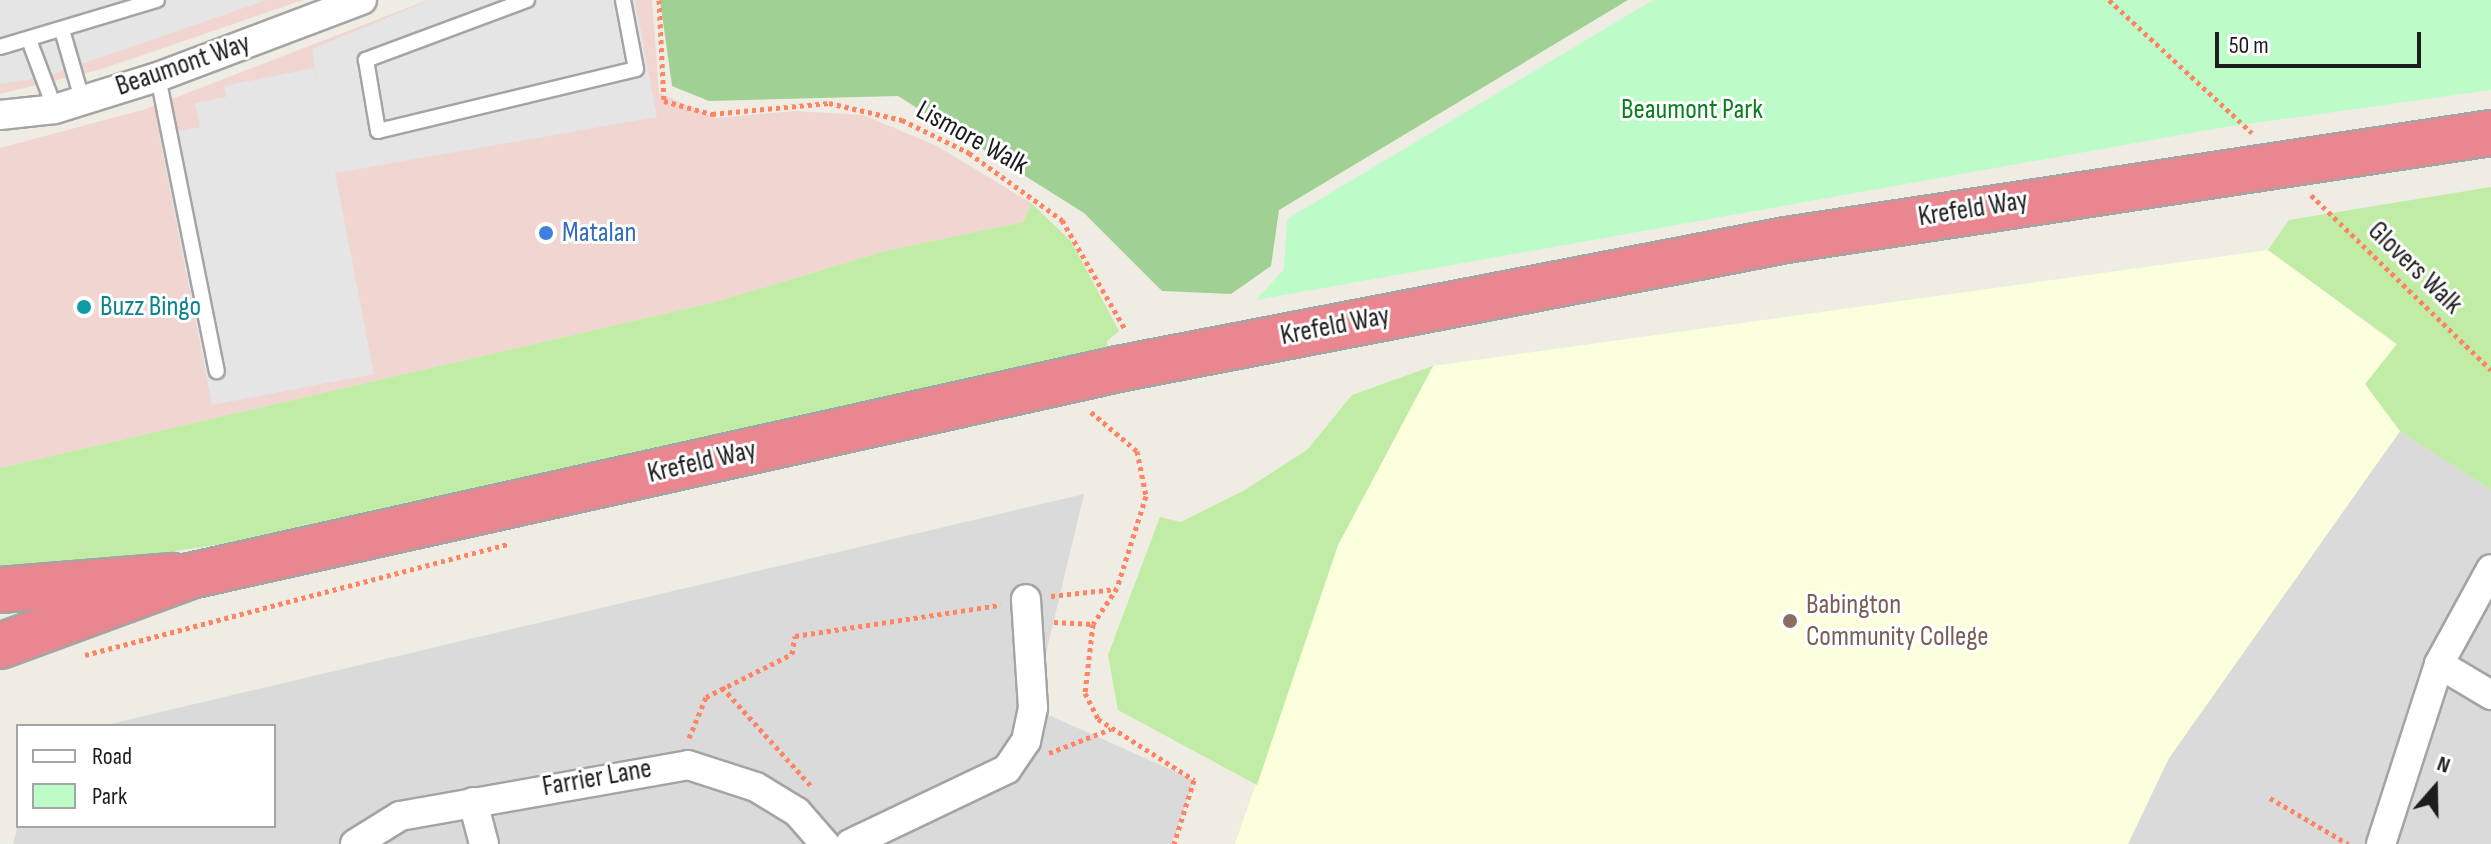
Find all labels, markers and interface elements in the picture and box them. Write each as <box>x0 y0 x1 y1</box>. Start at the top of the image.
scale bar <box>2219 16 2425 66</box>
street label: Beaumont Way <box>111 26 255 104</box>
text: 50 m <box>2229 31 2269 60</box>
park label: Beaumont Park <box>1621 93 1763 127</box>
street label: Lismore Walk <box>910 94 1034 182</box>
street label: Krefeld Way <box>1916 184 2030 234</box>
street label: Glovers Walk <box>2361 215 2469 321</box>
place label: Matalan <box>562 216 637 250</box>
marker: Matalan <box>537 224 555 242</box>
place label: Buzz Bingo <box>100 290 201 324</box>
marker: Buzz Bingo <box>75 298 93 316</box>
street label: Krefeld Way <box>1278 299 1392 353</box>
street label: Krefeld Way <box>644 433 760 491</box>
place label: Babington Community College <box>1806 588 1989 654</box>
marker: Babington Community College <box>1781 612 1799 630</box>
legend <box>16 724 276 828</box>
text: Road <box>92 742 132 771</box>
north arrow <box>2395 748 2475 828</box>
text: N <box>2433 750 2454 780</box>
street label: Farrier Lane <box>540 752 654 804</box>
text: Park <box>92 782 127 811</box>

